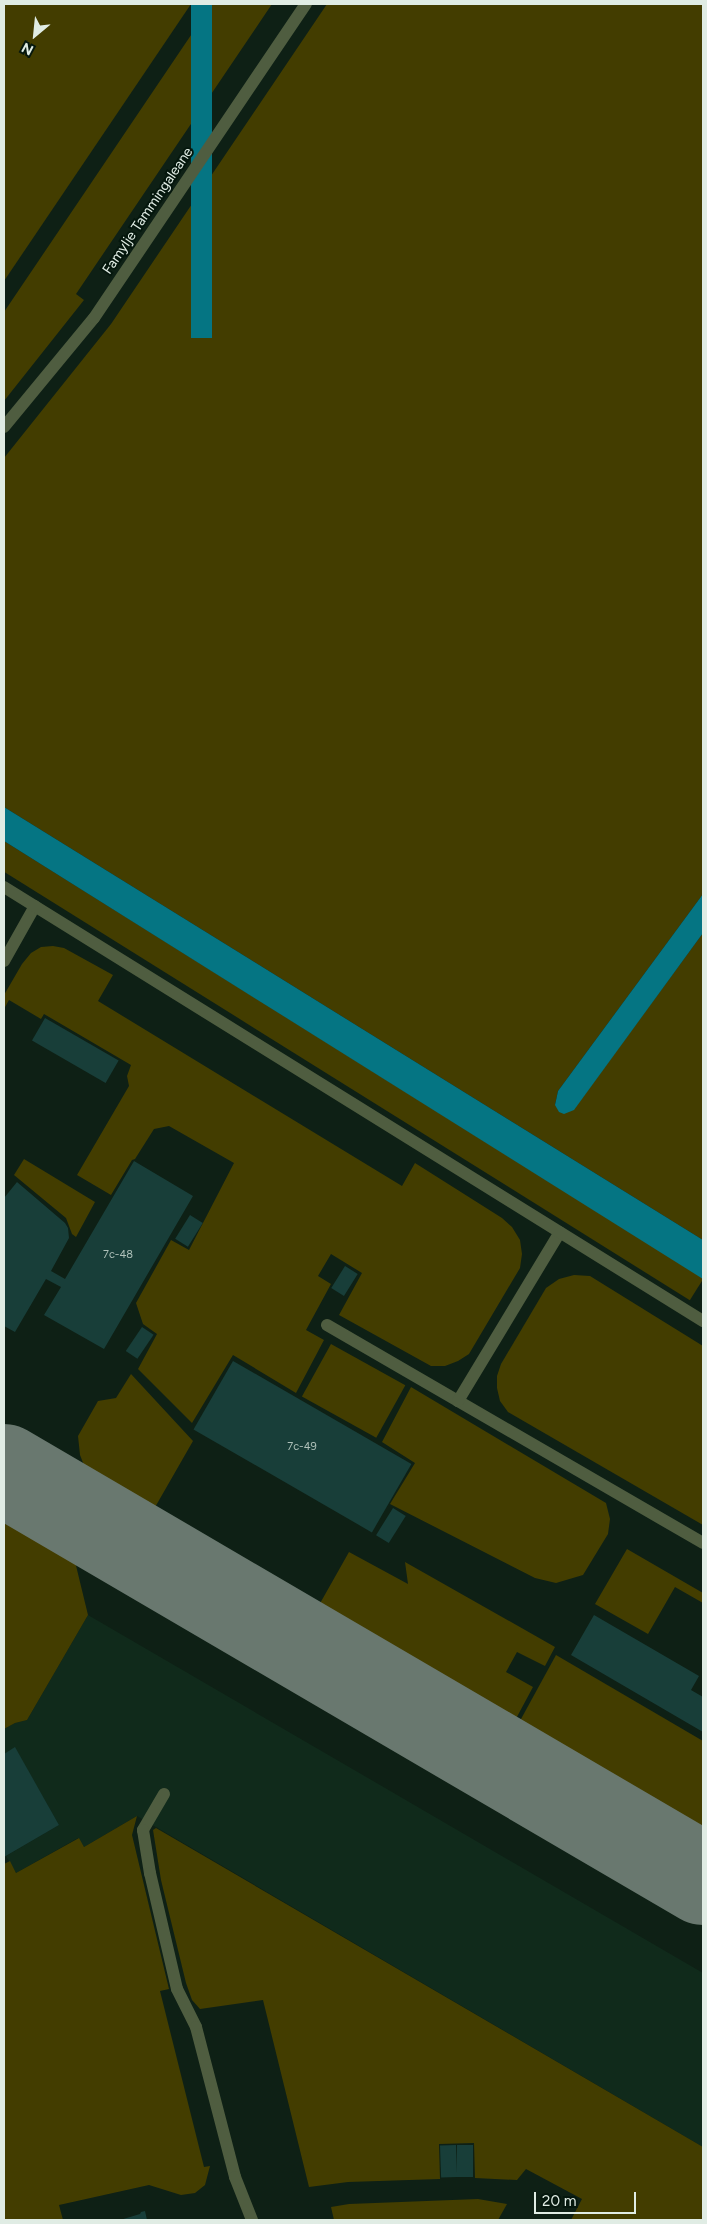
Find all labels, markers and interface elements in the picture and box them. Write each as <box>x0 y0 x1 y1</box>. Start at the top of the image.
north arrow <box>10 10 60 60</box>
text: N <box>19 39 37 59</box>
street label: Famylje Tammingaleane <box>99 144 197 278</box>
house number: 7c-48 <box>103 1248 133 1262</box>
house number: 7c-49 <box>287 1440 317 1454</box>
scale bar <box>537 2182 640 2214</box>
text: 20 m <box>542 2192 576 2210</box>

